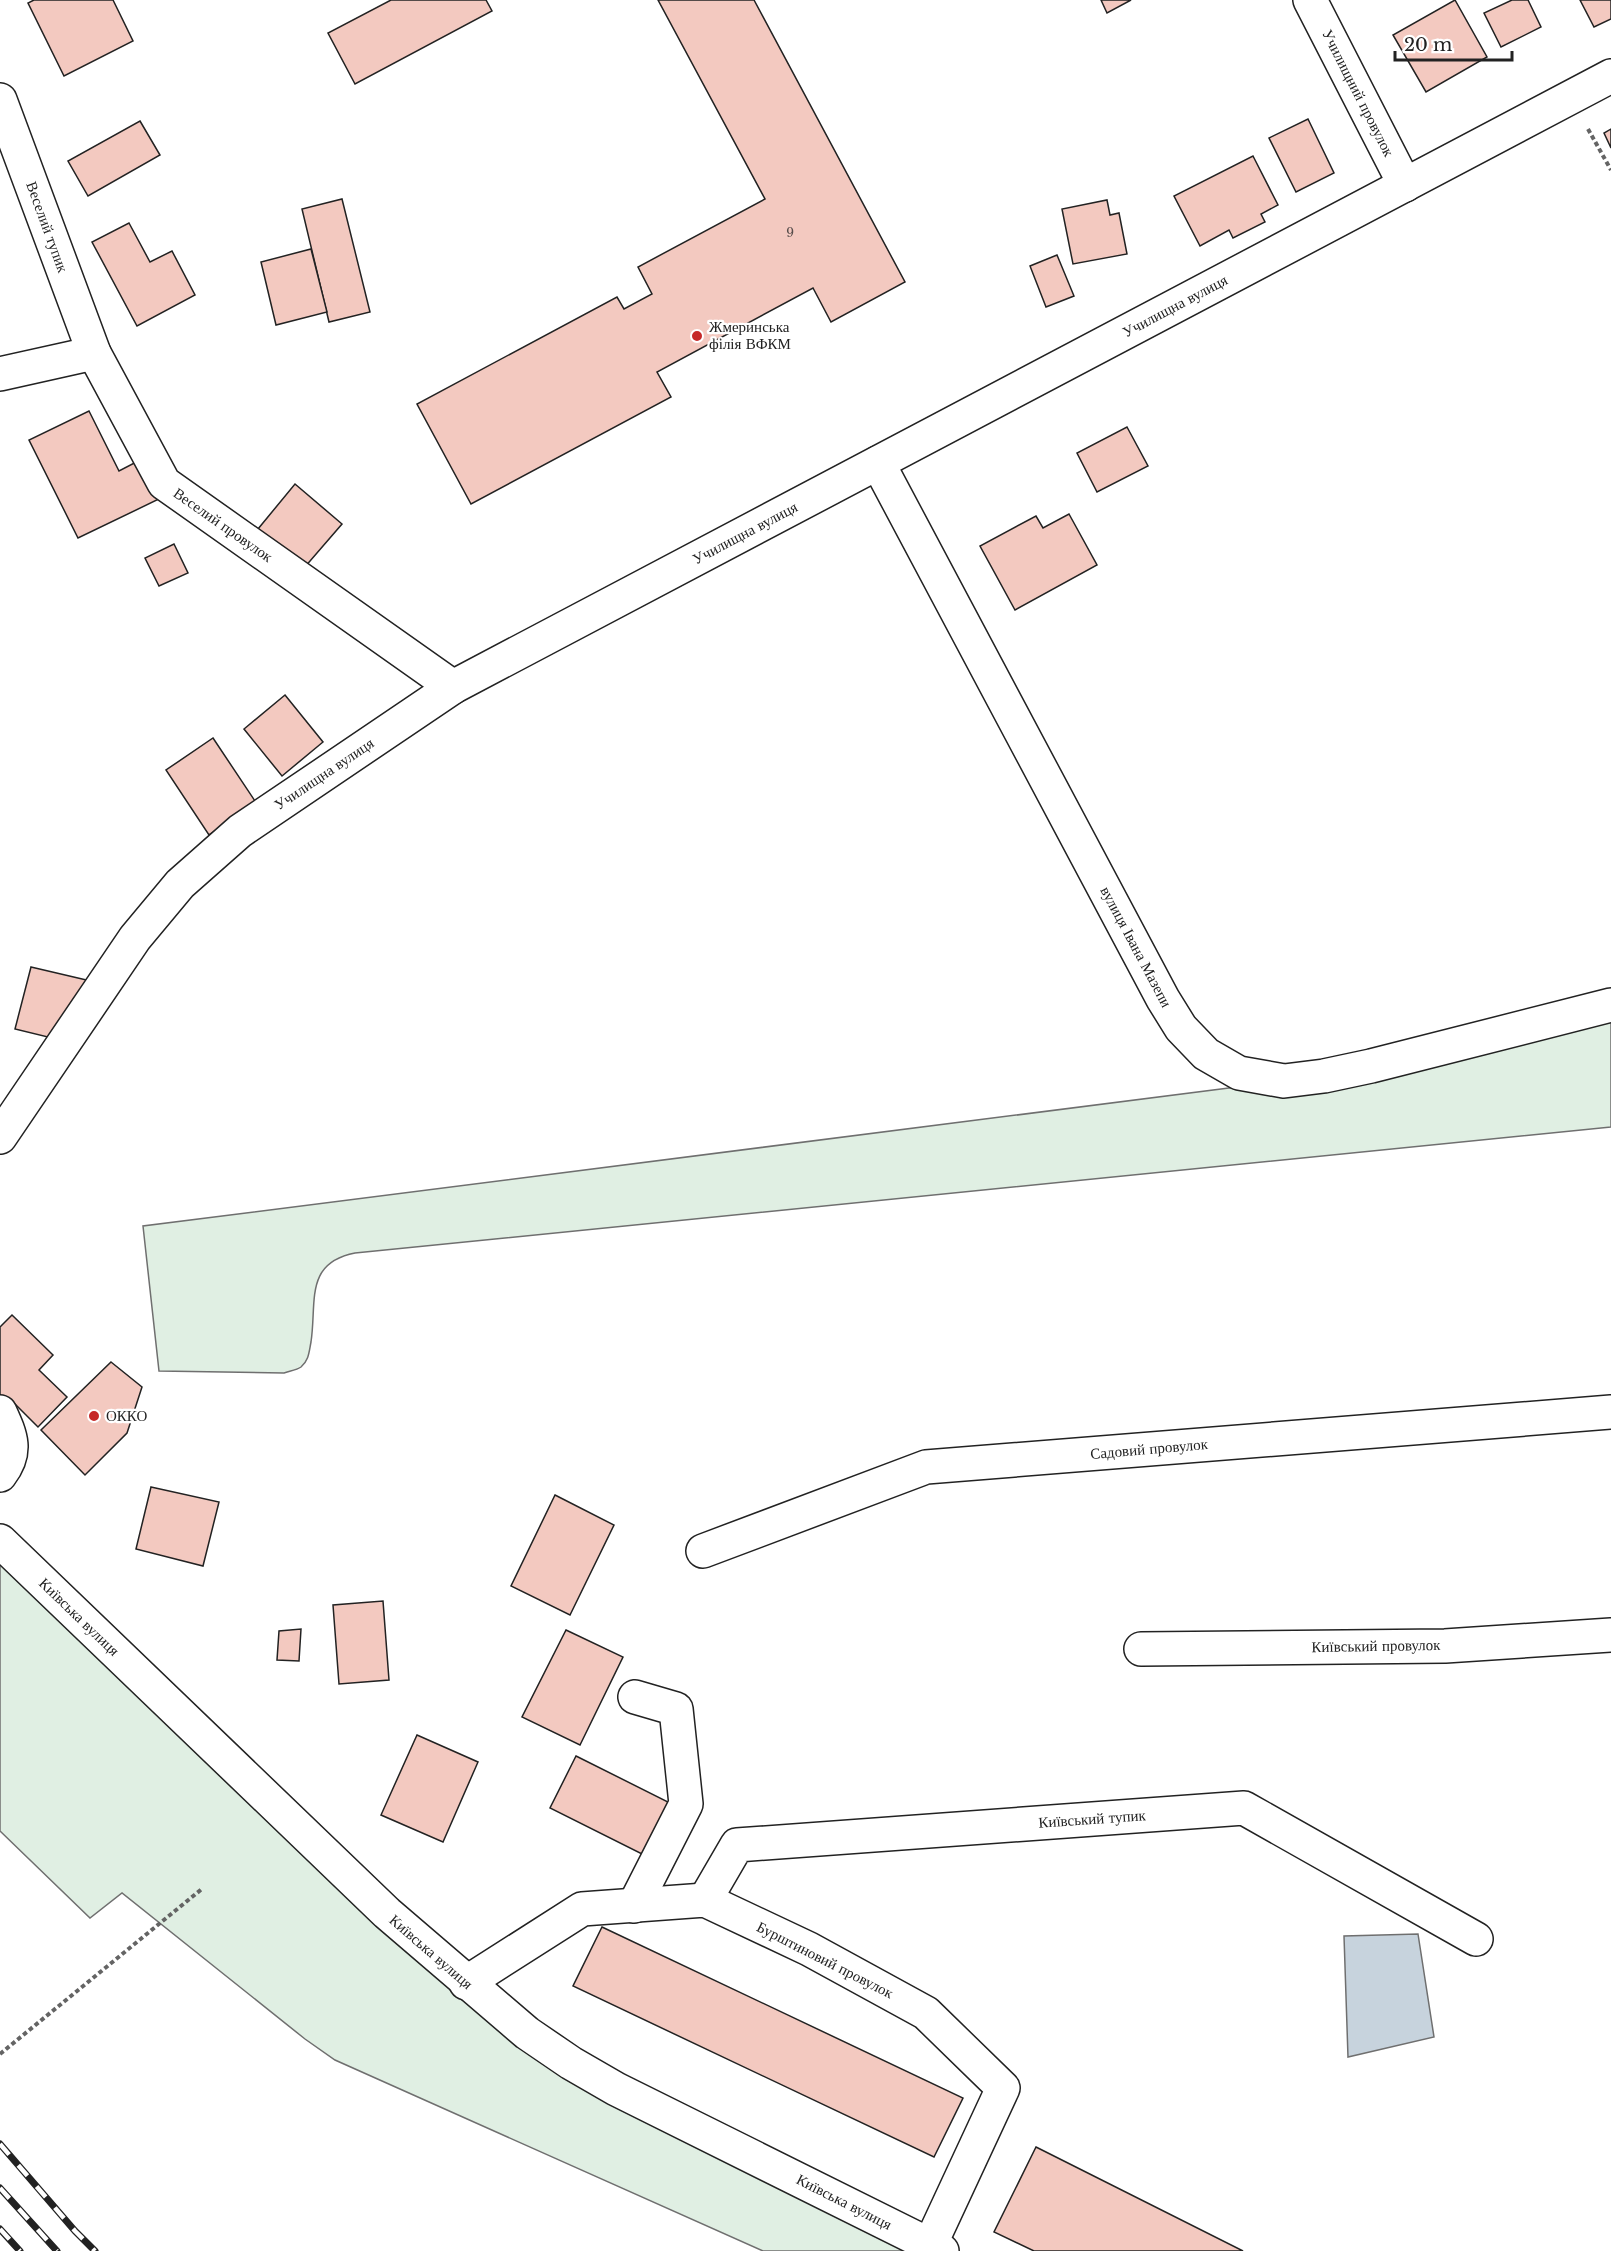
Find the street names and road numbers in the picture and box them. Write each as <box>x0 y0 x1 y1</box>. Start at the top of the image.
street label: Училищний провулок <box>1318 26 1399 160</box>
street label: Веселий тупик <box>22 179 73 276</box>
street label: Училищна вулиця <box>1119 270 1231 341</box>
street label: Веселий провулок <box>170 483 277 566</box>
street label: Училищна вулиця <box>689 497 801 568</box>
street label: Училищна вулиця <box>270 733 377 814</box>
street label: вулиця Івана Мазепи <box>1097 883 1176 1011</box>
street label: Садовий провулок <box>1089 1434 1209 1463</box>
street label: Київська вулиця <box>35 1573 124 1660</box>
street label: Київський провулок <box>1311 1635 1441 1656</box>
street label: Київський тупик <box>1038 1805 1147 1832</box>
street label: Київська вулиця <box>386 1910 477 1993</box>
street label: Бурштиновий провулок <box>754 1917 897 2003</box>
street label: Київська вулиця <box>793 2169 895 2234</box>

